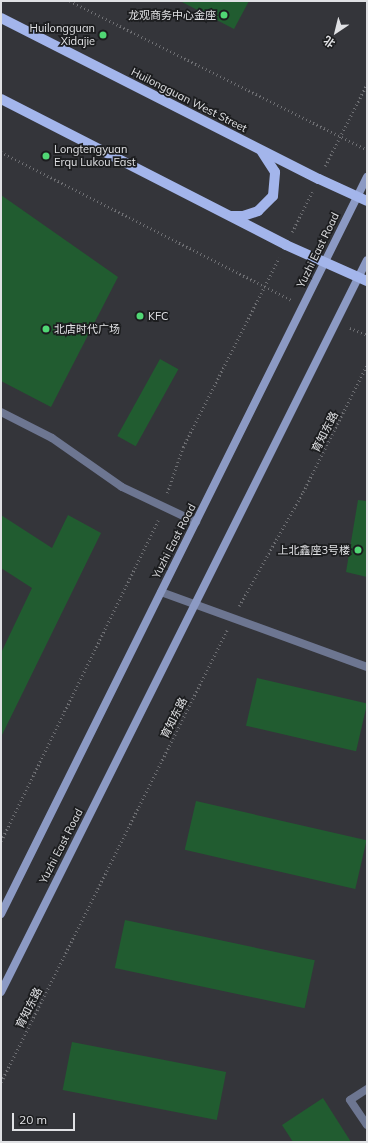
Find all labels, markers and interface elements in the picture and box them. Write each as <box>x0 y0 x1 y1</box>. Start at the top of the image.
place label: 龙观商务中心金座 <box>128 8 216 22</box>
marker: 龙观商务中心金座 <box>219 10 229 20</box>
north arrow <box>316 12 356 52</box>
place label: Huilongguan Xidajie <box>30 22 95 48</box>
marker: Huilongguan Xidajie <box>98 30 108 40</box>
text: 北 <box>321 33 338 51</box>
street label: Huilongguan West Street <box>129 65 249 135</box>
place label: Longtengyuan Erqu Lukou East <box>54 143 136 169</box>
marker: Longtengyuan Erqu Lukou East <box>41 151 51 161</box>
street label: Yuzhi East Road <box>294 210 342 290</box>
place label: KFC <box>148 309 168 323</box>
marker: KFC <box>135 311 145 321</box>
place label: 北店时代广场 <box>54 322 120 336</box>
marker: 北店时代广场 <box>41 324 51 334</box>
street label: 育知东路 <box>309 409 341 455</box>
street label: Yuzhi East Road <box>150 501 198 581</box>
place label: 上北鑫座3号楼 <box>277 543 350 557</box>
marker: 上北鑫座3号楼 <box>353 545 363 555</box>
street label: 育知东路 <box>158 695 190 741</box>
street label: Yuzhi East Road <box>37 806 85 886</box>
street label: 育知东路 <box>13 985 45 1031</box>
scale bar <box>14 1105 77 1131</box>
text: 20 m <box>19 1112 47 1127</box>

